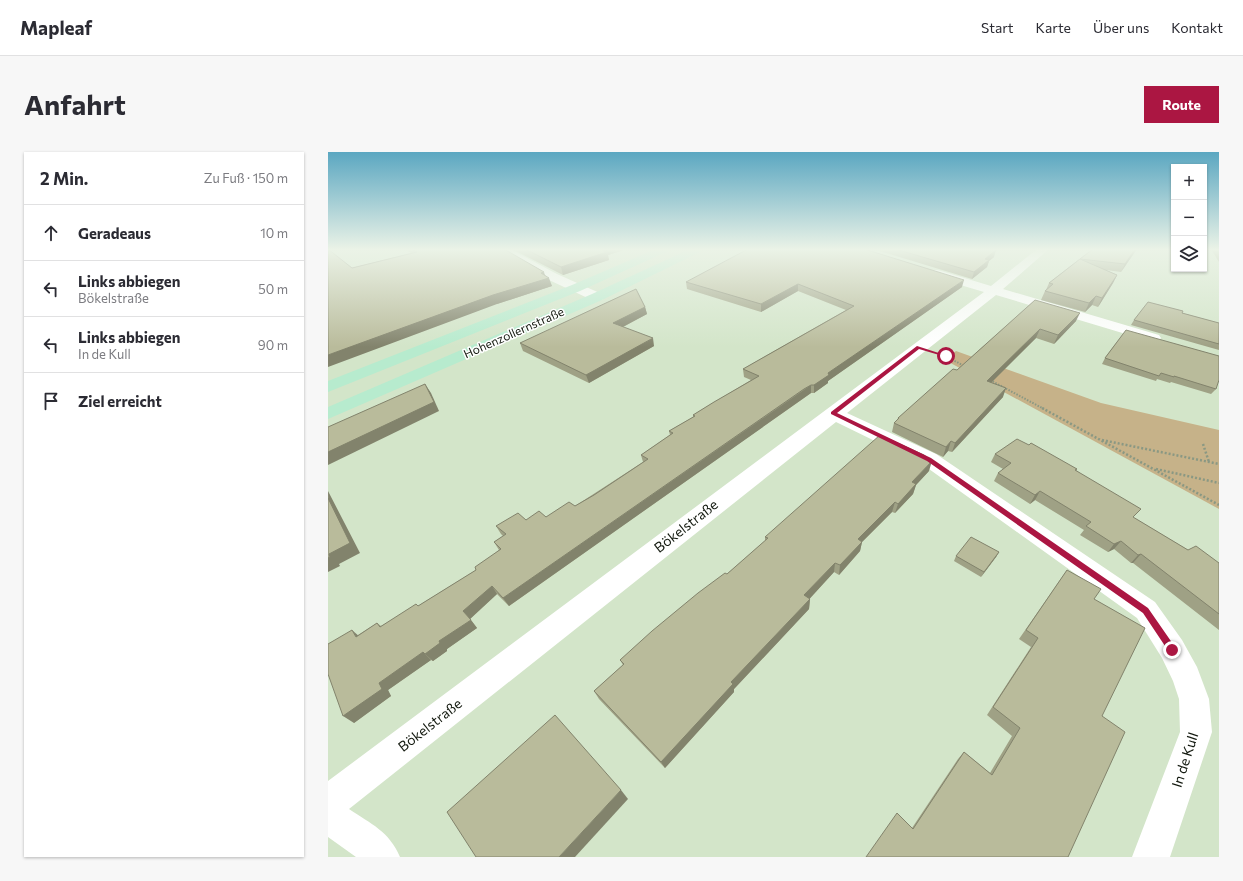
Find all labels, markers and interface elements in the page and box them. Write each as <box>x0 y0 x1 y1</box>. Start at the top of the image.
text: Mapleaf <box>20 16 92 39</box>
text: Start <box>981 19 1014 36</box>
text: Karte <box>1036 19 1071 36</box>
text: Über uns <box>1093 19 1149 36</box>
text: Kontakt <box>1171 19 1223 36</box>
button: Route <box>1144 86 1219 123</box>
text: Anfahrt <box>24 87 126 121</box>
map controls <box>1171 164 1207 272</box>
button: + <box>1171 164 1207 200</box>
text: 2 Min. <box>40 168 88 189</box>
text: Zu Fuß · 150 m <box>204 170 288 186</box>
button: − <box>1171 200 1207 236</box>
icon: ahead <box>40 222 62 244</box>
text: Geradeaus <box>78 224 151 242</box>
text: 10 m <box>260 225 288 241</box>
button: layers <box>1171 236 1207 272</box>
text: Links abbiegen <box>78 272 180 290</box>
icon: left <box>40 278 62 300</box>
text: 50 m <box>258 281 288 297</box>
text: Bökelstraße <box>78 290 149 306</box>
street label: Hohenzollernstraße <box>461 304 566 361</box>
text: Links abbiegen <box>78 328 180 346</box>
icon: left <box>40 334 62 356</box>
text: 90 m <box>258 337 288 353</box>
text: In de Kull <box>78 346 131 362</box>
route start <box>937 347 955 365</box>
icon: arrive <box>40 390 62 412</box>
text: Ziel erreicht <box>78 392 162 410</box>
street label: Bökelstraße <box>650 495 721 556</box>
route end <box>1163 641 1181 659</box>
street label: Bökelstraße <box>394 694 465 755</box>
street label: In de Kull <box>1168 730 1201 790</box>

